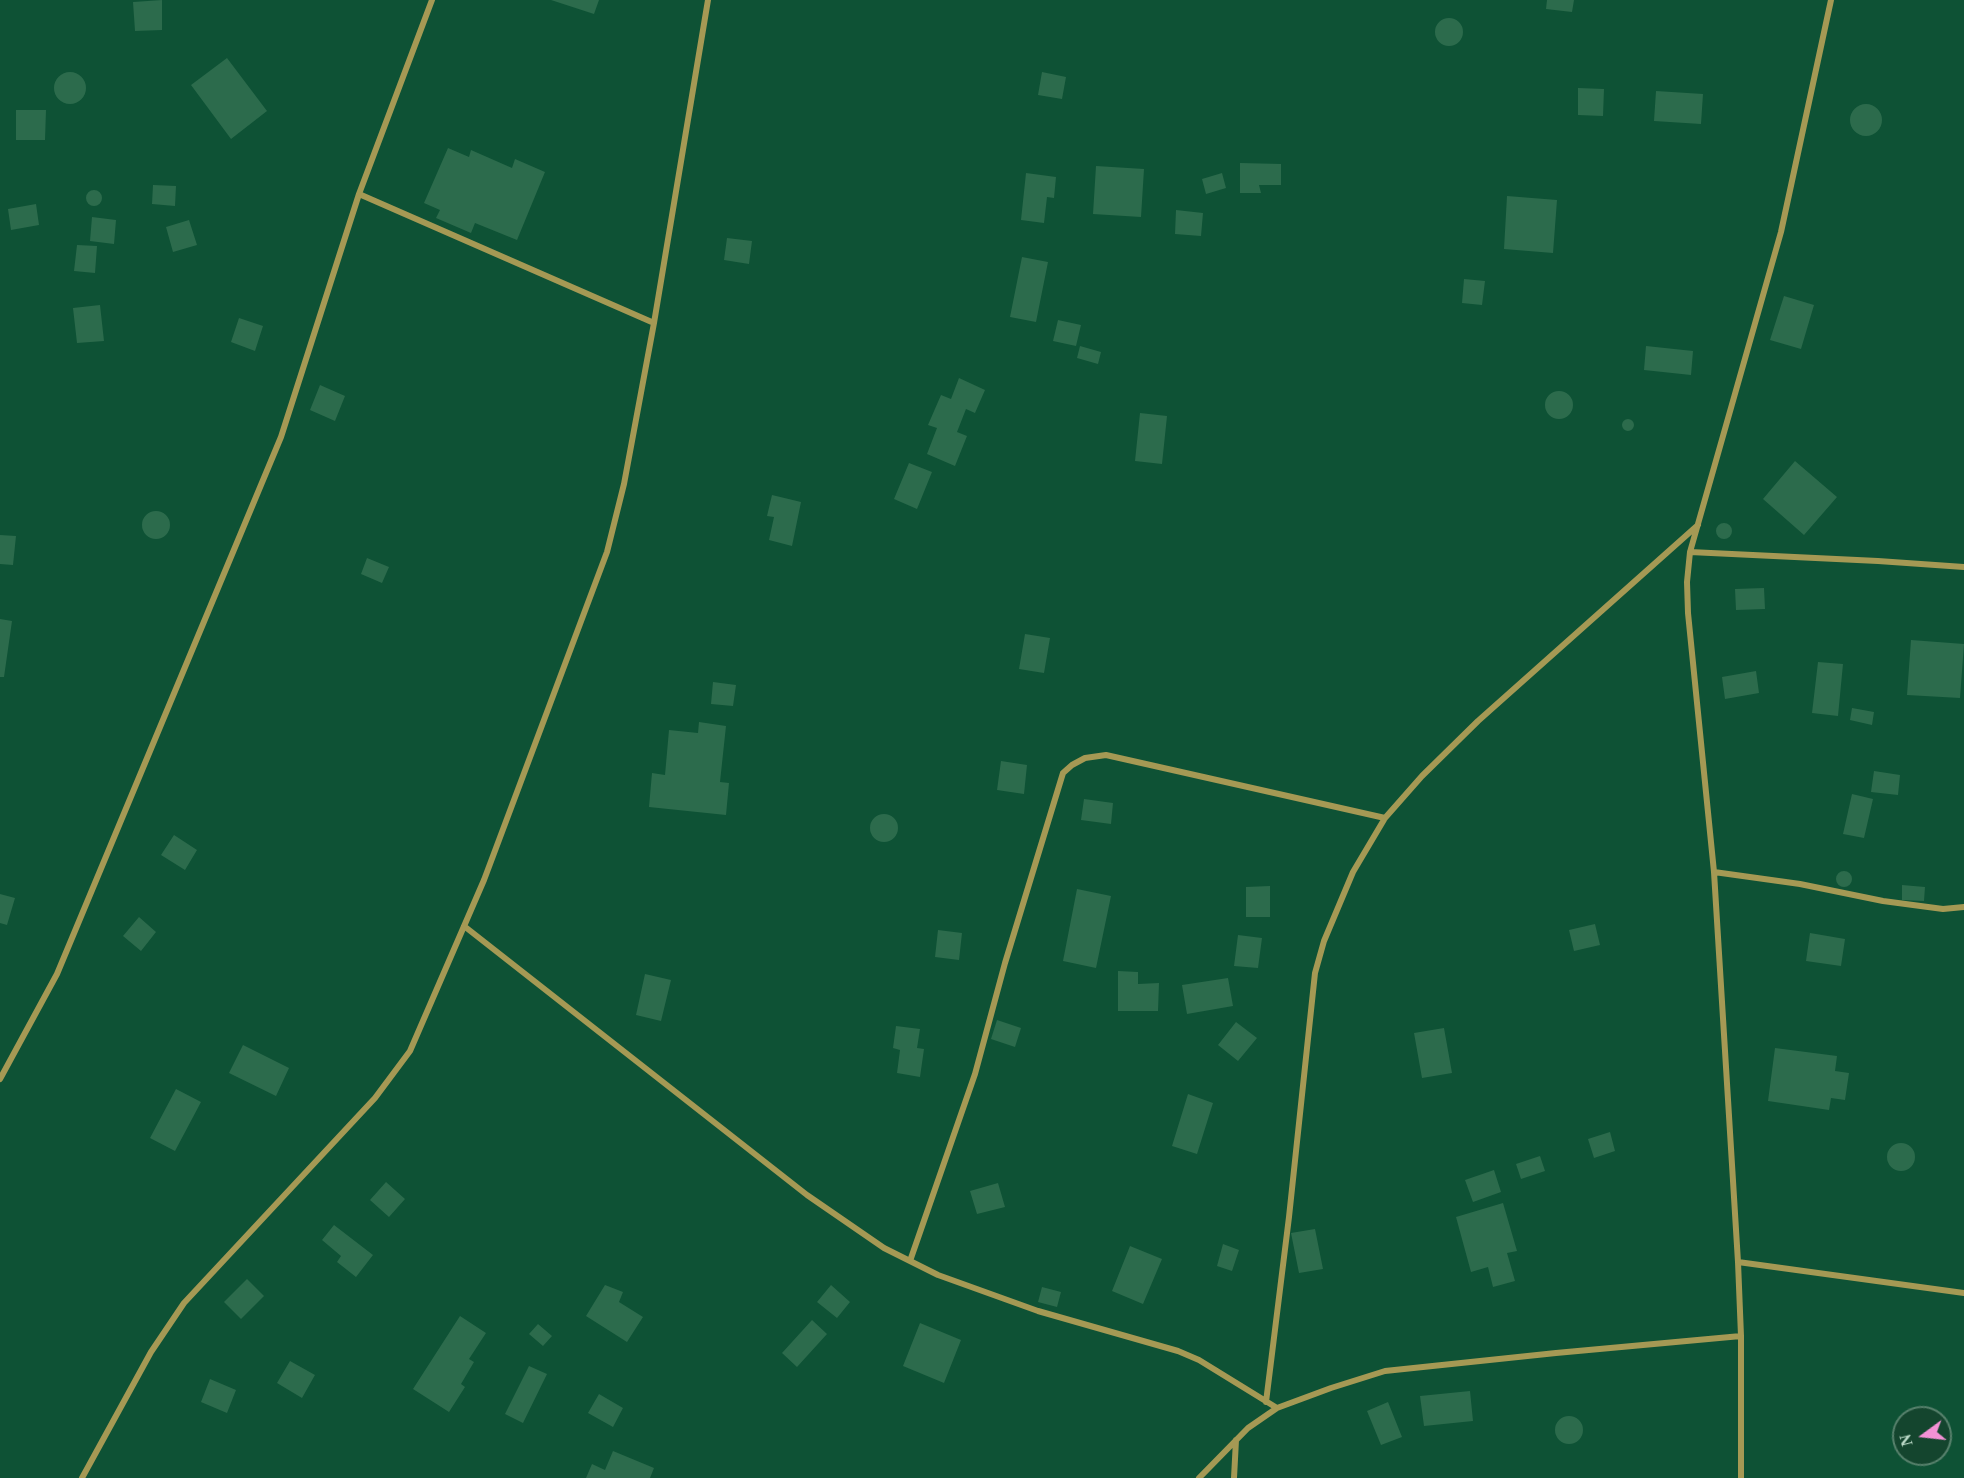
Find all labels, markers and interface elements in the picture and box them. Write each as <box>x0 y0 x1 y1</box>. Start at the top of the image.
north arrow <box>1892 1406 1952 1466</box>
text: N <box>1896 1432 1916 1448</box>

